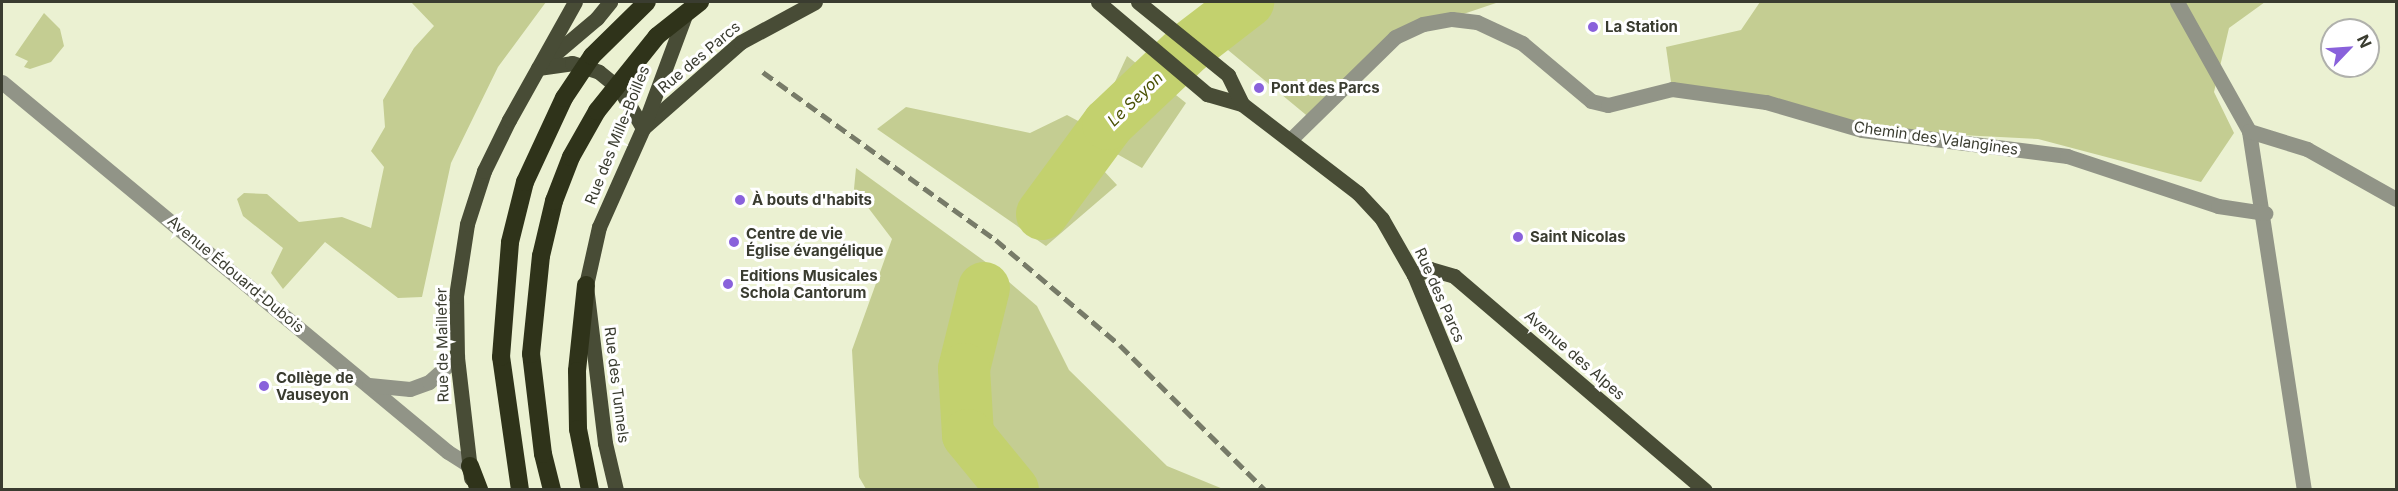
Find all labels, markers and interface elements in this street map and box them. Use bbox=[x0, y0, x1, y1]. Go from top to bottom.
street label: Rue des Parcs bbox=[654, 18, 744, 96]
place label: La Station bbox=[1605, 18, 1678, 36]
north arrow bbox=[2320, 18, 2380, 78]
marker: La Station bbox=[1586, 20, 1600, 34]
text: N bbox=[2353, 31, 2376, 51]
street label: Rue des Mille-Boilles bbox=[581, 63, 653, 207]
water label: Le Seyon bbox=[1103, 68, 1167, 130]
place label: Pont des Parcs bbox=[1271, 79, 1380, 97]
marker: Pont des Parcs bbox=[1252, 81, 1266, 95]
street label: Chemin des Valangines bbox=[1853, 118, 2019, 158]
place label: À bouts d'habits bbox=[752, 191, 872, 209]
marker: À bouts d'habits bbox=[733, 193, 747, 207]
street label: Avenue Édouard-Dubois bbox=[164, 212, 308, 336]
place label: Centre de vie Église évangélique bbox=[746, 224, 883, 259]
place label: Saint Nicolas bbox=[1530, 228, 1626, 246]
marker: Saint Nicolas bbox=[1511, 230, 1525, 244]
marker: Centre de vie Église évangélique bbox=[727, 235, 741, 249]
street label: Rue des Parcs bbox=[1411, 245, 1469, 345]
place label: Editions Musicales Schola Cantorum bbox=[740, 266, 878, 301]
marker: Editions Musicales Schola Cantorum bbox=[721, 277, 735, 291]
street label: Rue de Maillefer bbox=[432, 287, 452, 403]
street label: Avenue des Alpes bbox=[1521, 307, 1629, 403]
street label: Rue des Tunnels bbox=[601, 326, 633, 444]
place label: Collège de Vauseyon bbox=[276, 368, 354, 403]
marker: Collège de Vauseyon bbox=[257, 379, 271, 393]

